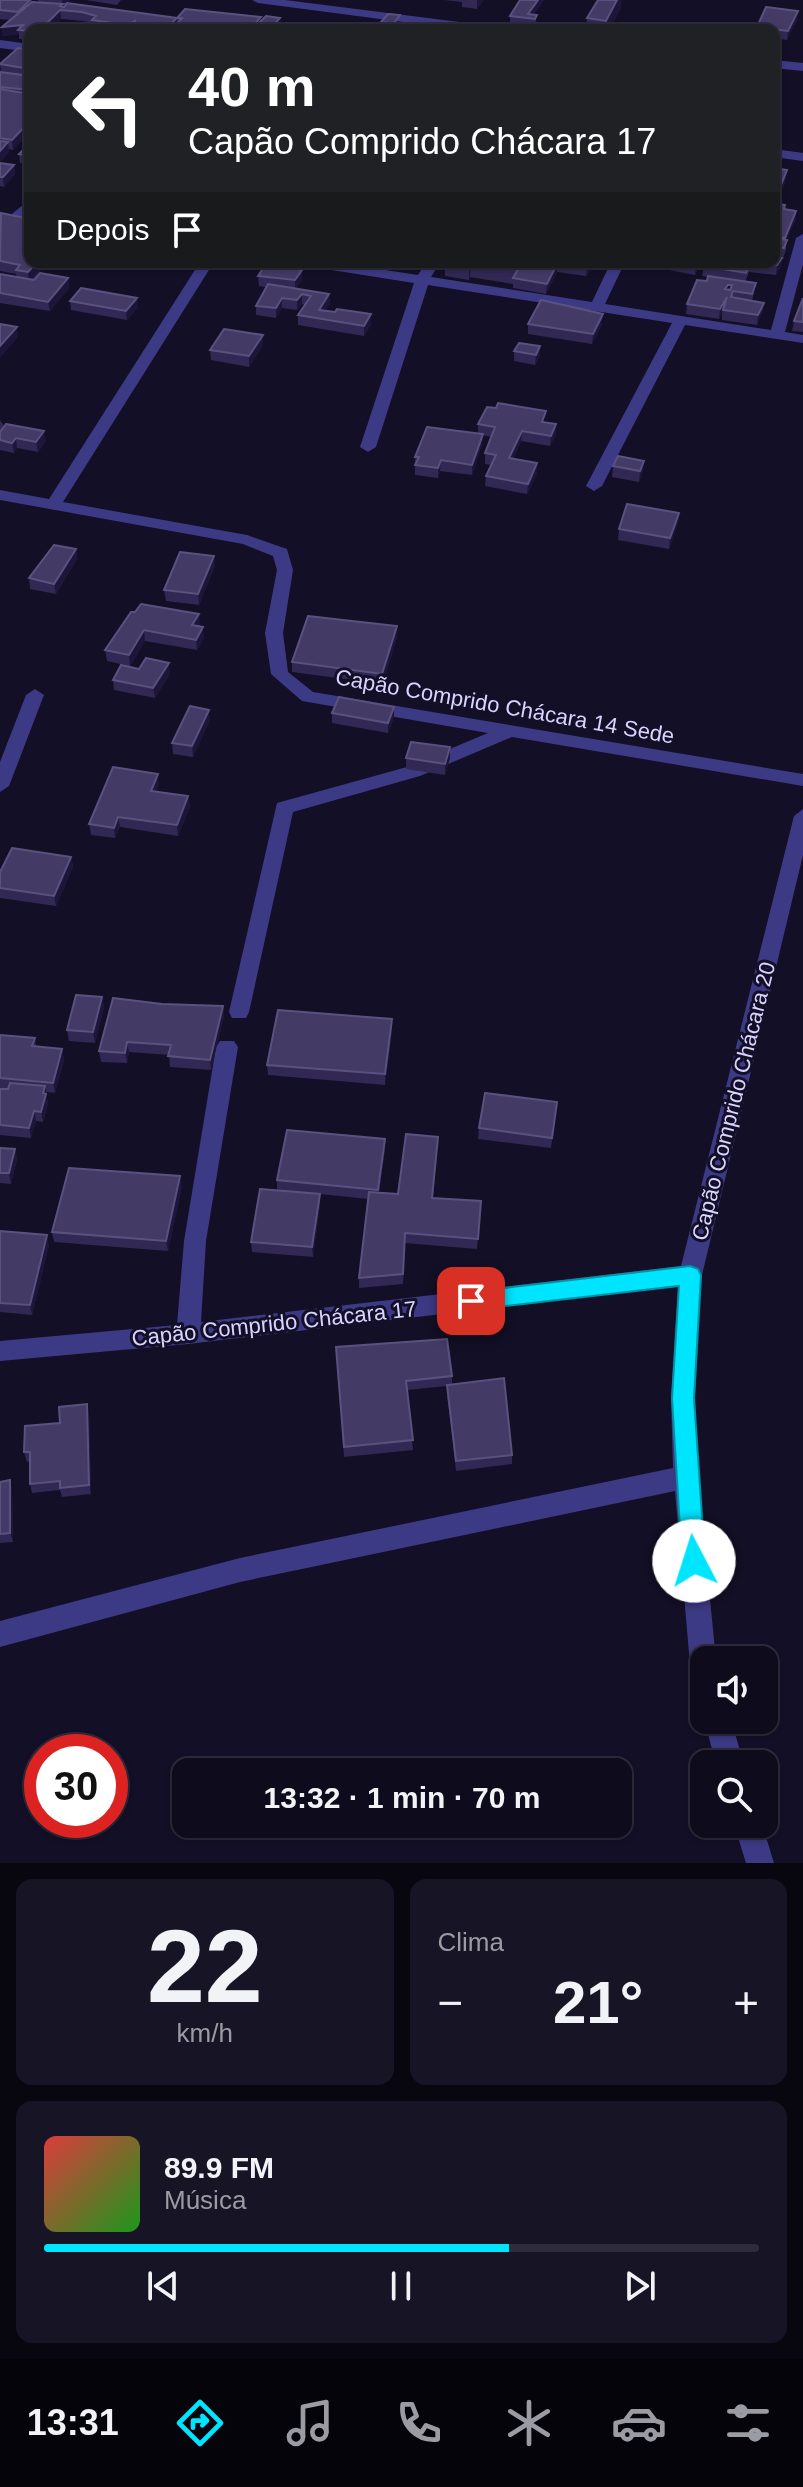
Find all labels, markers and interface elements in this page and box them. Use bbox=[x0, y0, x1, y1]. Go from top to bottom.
text: 40 m bbox=[188, 55, 316, 118]
icon: left bbox=[56, 56, 160, 160]
text: Capão Comprido Chácara 17 bbox=[188, 121, 656, 162]
icon: arrive bbox=[165, 208, 209, 252]
text: Depois bbox=[56, 213, 149, 246]
street label: Capão Comprido Chácara 14 Sede bbox=[334, 664, 676, 749]
street label: Capão Comprido Chácara 20 bbox=[687, 959, 780, 1243]
pin bbox=[437, 1267, 505, 1335]
icon: arrive bbox=[449, 1279, 493, 1323]
street label: Capão Comprido Chácara 17 bbox=[130, 1296, 418, 1351]
position arrow bbox=[652, 1519, 736, 1603]
map controls bbox=[690, 1646, 778, 1838]
button: sound bbox=[690, 1646, 778, 1734]
speed limit sign: 30 bbox=[24, 1734, 128, 1838]
button: search bbox=[690, 1750, 778, 1838]
text: 13:32 · 1 min · 70 m bbox=[264, 1781, 540, 1814]
text: 22 bbox=[147, 1908, 263, 2024]
text: Clima bbox=[438, 1927, 504, 1957]
text: 21° bbox=[553, 1969, 644, 2036]
text: − bbox=[438, 1978, 463, 2027]
text: + bbox=[733, 1978, 759, 2027]
text: km/h bbox=[177, 2018, 233, 2048]
text: 89.9 FM bbox=[164, 2151, 274, 2184]
text: Música bbox=[164, 2185, 246, 2215]
icon: previous bbox=[141, 2264, 185, 2308]
icon: pause bbox=[379, 2264, 423, 2308]
icon: next bbox=[618, 2264, 662, 2308]
icon: directions bbox=[172, 2395, 228, 2451]
icon: music bbox=[282, 2395, 338, 2451]
icon: phone bbox=[391, 2395, 447, 2451]
icon: climate bbox=[501, 2395, 557, 2451]
icon: car bbox=[611, 2395, 667, 2451]
icon: filters bbox=[720, 2395, 776, 2451]
text: 13:31 bbox=[27, 2402, 119, 2443]

